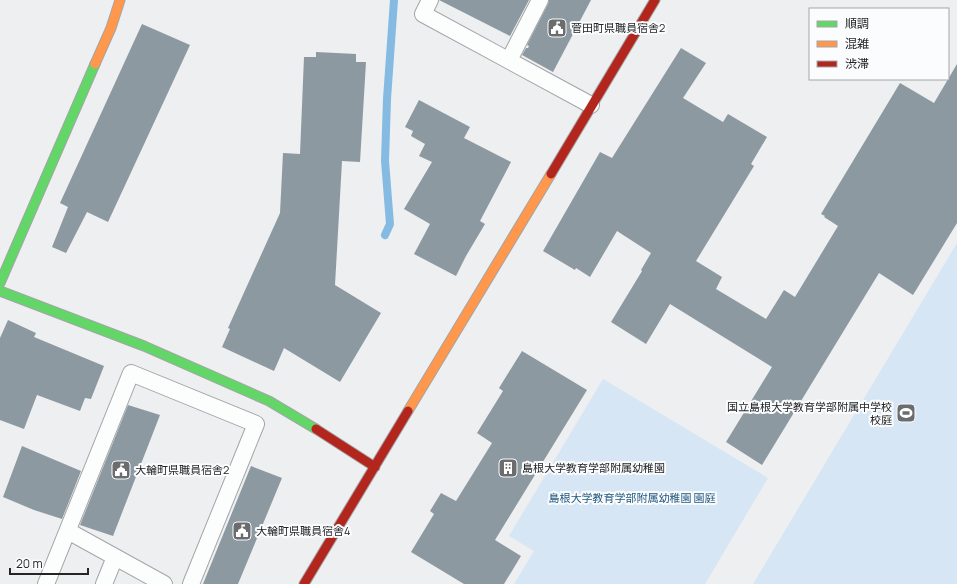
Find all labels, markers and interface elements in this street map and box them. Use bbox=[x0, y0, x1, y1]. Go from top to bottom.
legend bbox=[809, 8, 949, 80]
text: 順調 bbox=[845, 15, 869, 32]
public building icon: 菅田町県職員宿舎2 bbox=[546, 17, 568, 39]
place label: 菅田町県職員宿舎2 bbox=[571, 20, 665, 35]
text: 混雑 bbox=[845, 35, 869, 52]
text: 渋滞 bbox=[845, 55, 869, 72]
place label: 国立島根大学教育学部附属中学校 校庭 bbox=[727, 399, 892, 427]
sports icon: 国立島根大学教育学部附属中学校 校庭 bbox=[895, 402, 917, 424]
building icon: 島根大学教育学部附属幼稚園 bbox=[497, 457, 519, 479]
public building icon: 大輪町県職員宿舎2 bbox=[110, 459, 132, 481]
place label: 島根大学教育学部附属幼稚園 bbox=[522, 460, 665, 475]
place label: 大輪町県職員宿舎2 bbox=[135, 462, 229, 477]
park label: 島根大学教育学部附属幼稚園 園庭 bbox=[548, 490, 716, 505]
public building icon: 大輪町県職員宿舎4 bbox=[231, 520, 253, 542]
place label: 大輪町県職員宿舎4 bbox=[256, 523, 350, 538]
scale bar bbox=[10, 550, 88, 576]
text: 20 m bbox=[16, 555, 43, 572]

